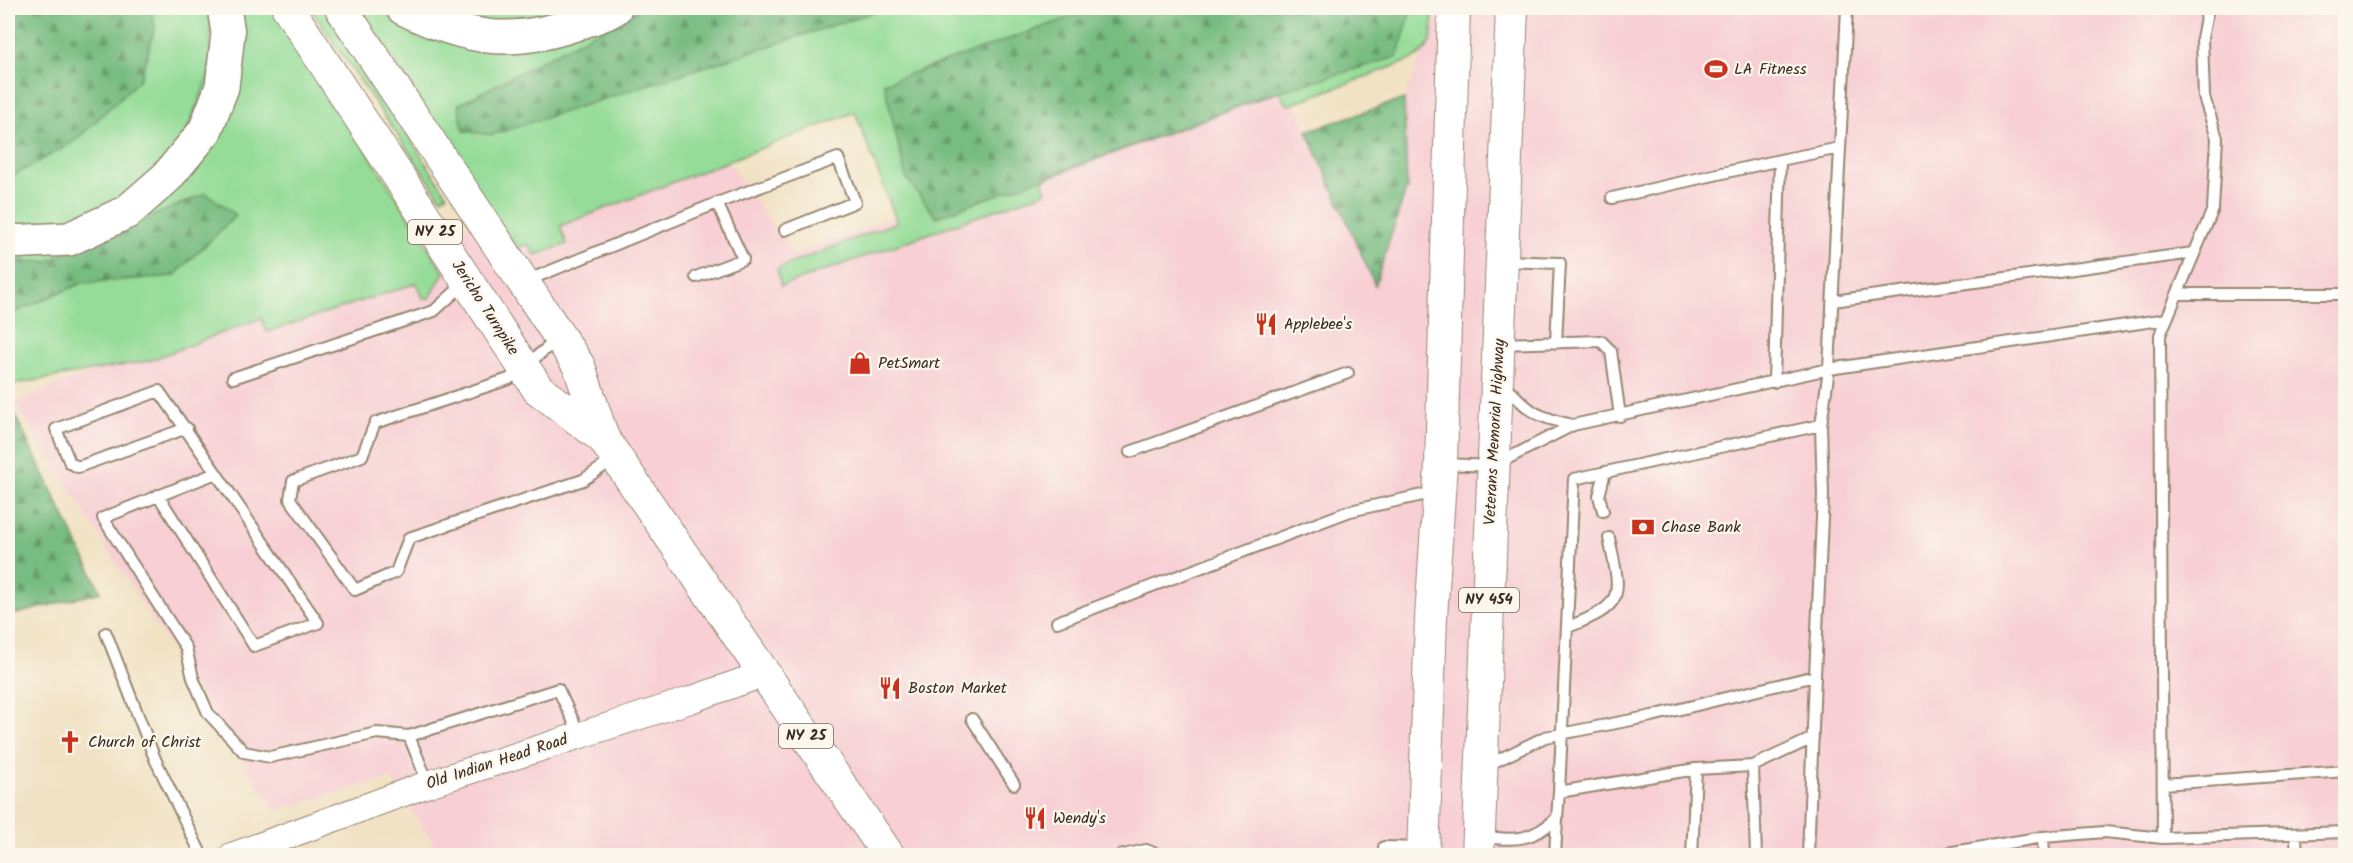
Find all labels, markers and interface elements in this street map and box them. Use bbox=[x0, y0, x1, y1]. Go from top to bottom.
sports icon: LA Fitness bbox=[1703, 56, 1729, 82]
place label: LA Fitness bbox=[1734, 57, 1807, 82]
road number: NY 25 bbox=[408, 220, 462, 244]
street label: Jericho Turnpike bbox=[445, 255, 525, 361]
restaurant icon: Applebee's bbox=[1253, 311, 1279, 337]
place label: Applebee's bbox=[1284, 312, 1352, 337]
street label: Veterans Memorial Highway bbox=[1478, 338, 1512, 526]
shop icon: PetSmart bbox=[847, 350, 873, 376]
place label: PetSmart bbox=[878, 351, 941, 376]
bank icon: Chase Bank bbox=[1630, 514, 1656, 540]
place label: Chase Bank bbox=[1661, 515, 1741, 540]
road number: NY 454 bbox=[1459, 588, 1519, 612]
restaurant icon: Boston Market bbox=[877, 675, 903, 701]
place label: Boston Market bbox=[908, 676, 1008, 701]
road number: NY 25 bbox=[779, 724, 833, 748]
street label: Old Indian Head Road bbox=[423, 727, 572, 797]
church icon: Church of Christ bbox=[57, 729, 83, 755]
place label: Church of Christ bbox=[88, 730, 202, 755]
restaurant icon: Wendy's bbox=[1022, 805, 1048, 831]
place label: Wendy's bbox=[1053, 806, 1106, 831]

